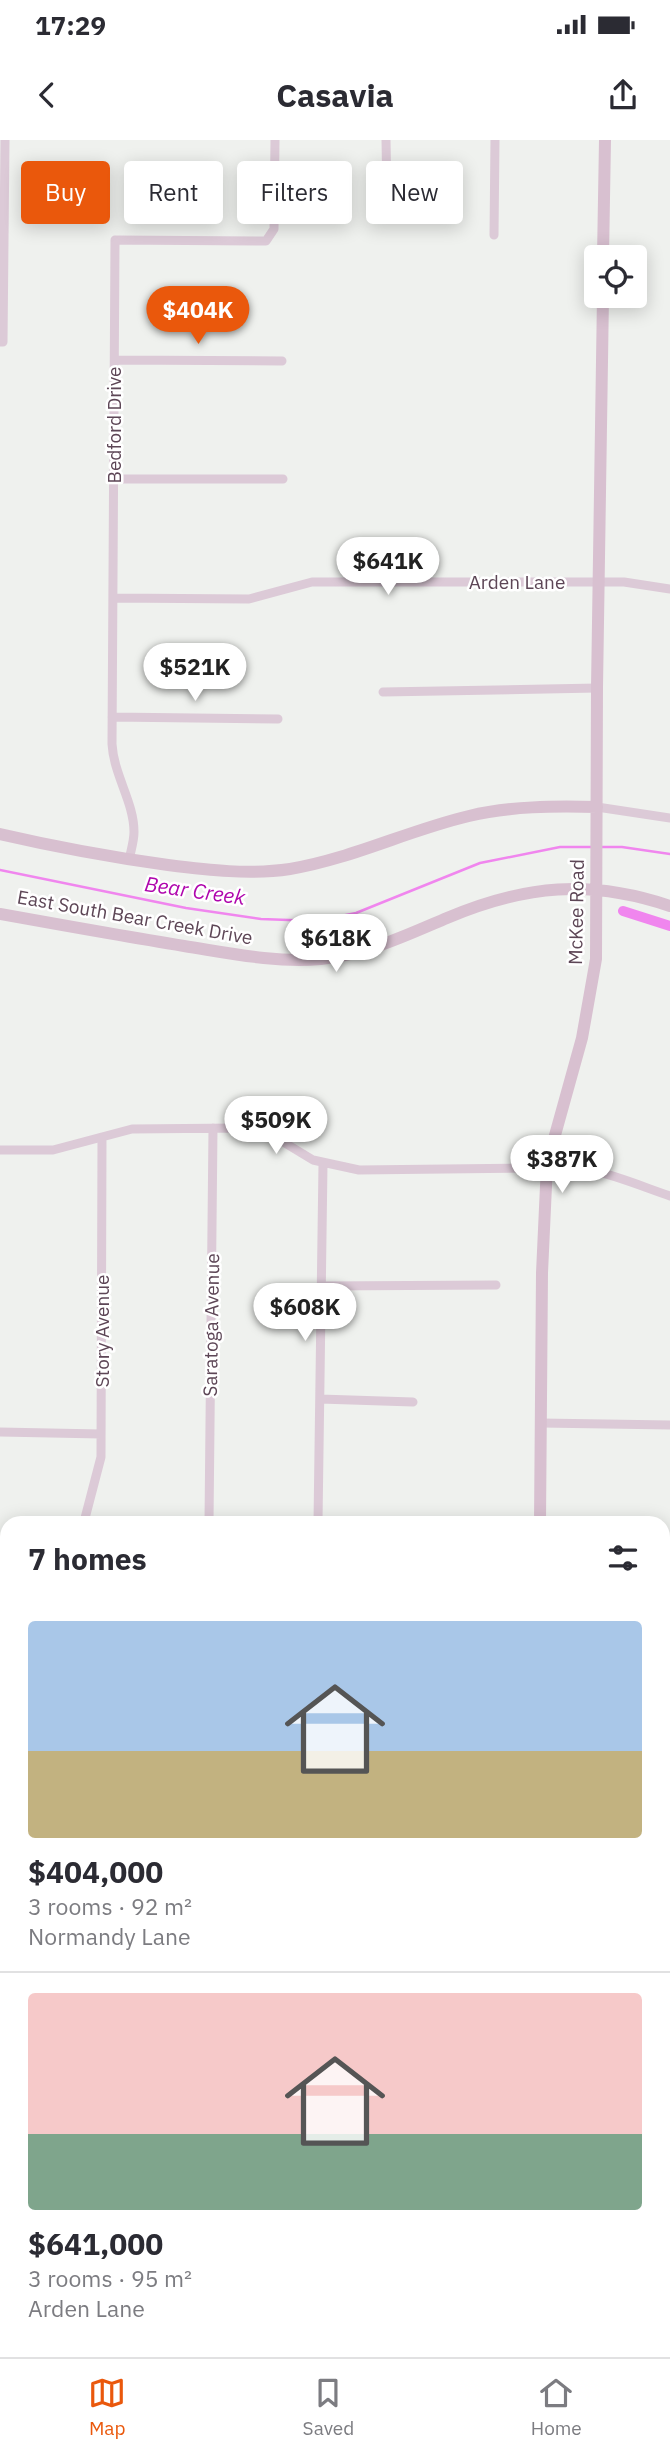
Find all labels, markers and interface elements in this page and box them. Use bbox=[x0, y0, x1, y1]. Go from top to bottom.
text: 17:29 bbox=[35, 8, 106, 42]
text: Casavia bbox=[276, 74, 394, 116]
icon: back bbox=[28, 76, 66, 114]
icon: share bbox=[604, 76, 642, 114]
chip: Buy bbox=[21, 161, 110, 224]
chip: Rent bbox=[124, 161, 223, 224]
chip: Filters bbox=[237, 161, 352, 224]
chip: New bbox=[366, 161, 463, 224]
map controls bbox=[584, 245, 647, 308]
button: locate bbox=[584, 245, 647, 308]
pin: $404K bbox=[149, 286, 247, 346]
text: $404K bbox=[162, 294, 234, 324]
street label: Bedford Drive bbox=[102, 366, 126, 484]
pin: $641K bbox=[339, 538, 437, 597]
text: $641K bbox=[352, 545, 424, 575]
street label: Arden Lane bbox=[469, 570, 565, 594]
pin: $521K bbox=[146, 644, 244, 703]
text: $521K bbox=[159, 651, 231, 681]
street label: McKee Road bbox=[563, 859, 589, 965]
water label: Bear Creek bbox=[143, 869, 248, 911]
street label: East South Bear Creek Drive bbox=[15, 884, 255, 950]
pin: $618K bbox=[287, 914, 385, 974]
text: $618K bbox=[300, 922, 372, 952]
pin: $509K bbox=[227, 1096, 325, 1156]
text: $509K bbox=[240, 1104, 312, 1134]
pin: $387K bbox=[513, 1136, 611, 1195]
text: $387K bbox=[526, 1143, 598, 1173]
street label: Saratoga Avenue bbox=[198, 1253, 224, 1397]
street label: Story Avenue bbox=[90, 1275, 114, 1387]
pin: $608K bbox=[256, 1284, 354, 1343]
text: $608K bbox=[269, 1291, 341, 1321]
text: 7 homes bbox=[28, 1539, 147, 1578]
icon: filters bbox=[604, 1539, 642, 1577]
icon: home bbox=[272, 1666, 398, 1792]
text: $404,000 bbox=[28, 1852, 163, 1891]
text: 3 rooms · 92 m² bbox=[28, 1891, 192, 1921]
text: Normandy Lane bbox=[28, 1921, 191, 1951]
icon: home bbox=[272, 2038, 398, 2164]
text: $641,000 bbox=[28, 2224, 163, 2263]
text: 3 rooms · 95 m² bbox=[28, 2263, 192, 2293]
text: Arden Lane bbox=[28, 2293, 145, 2323]
tab: Map bbox=[88, 2374, 126, 2440]
tab: Saved bbox=[303, 2374, 354, 2440]
tab: Home bbox=[531, 2374, 582, 2440]

